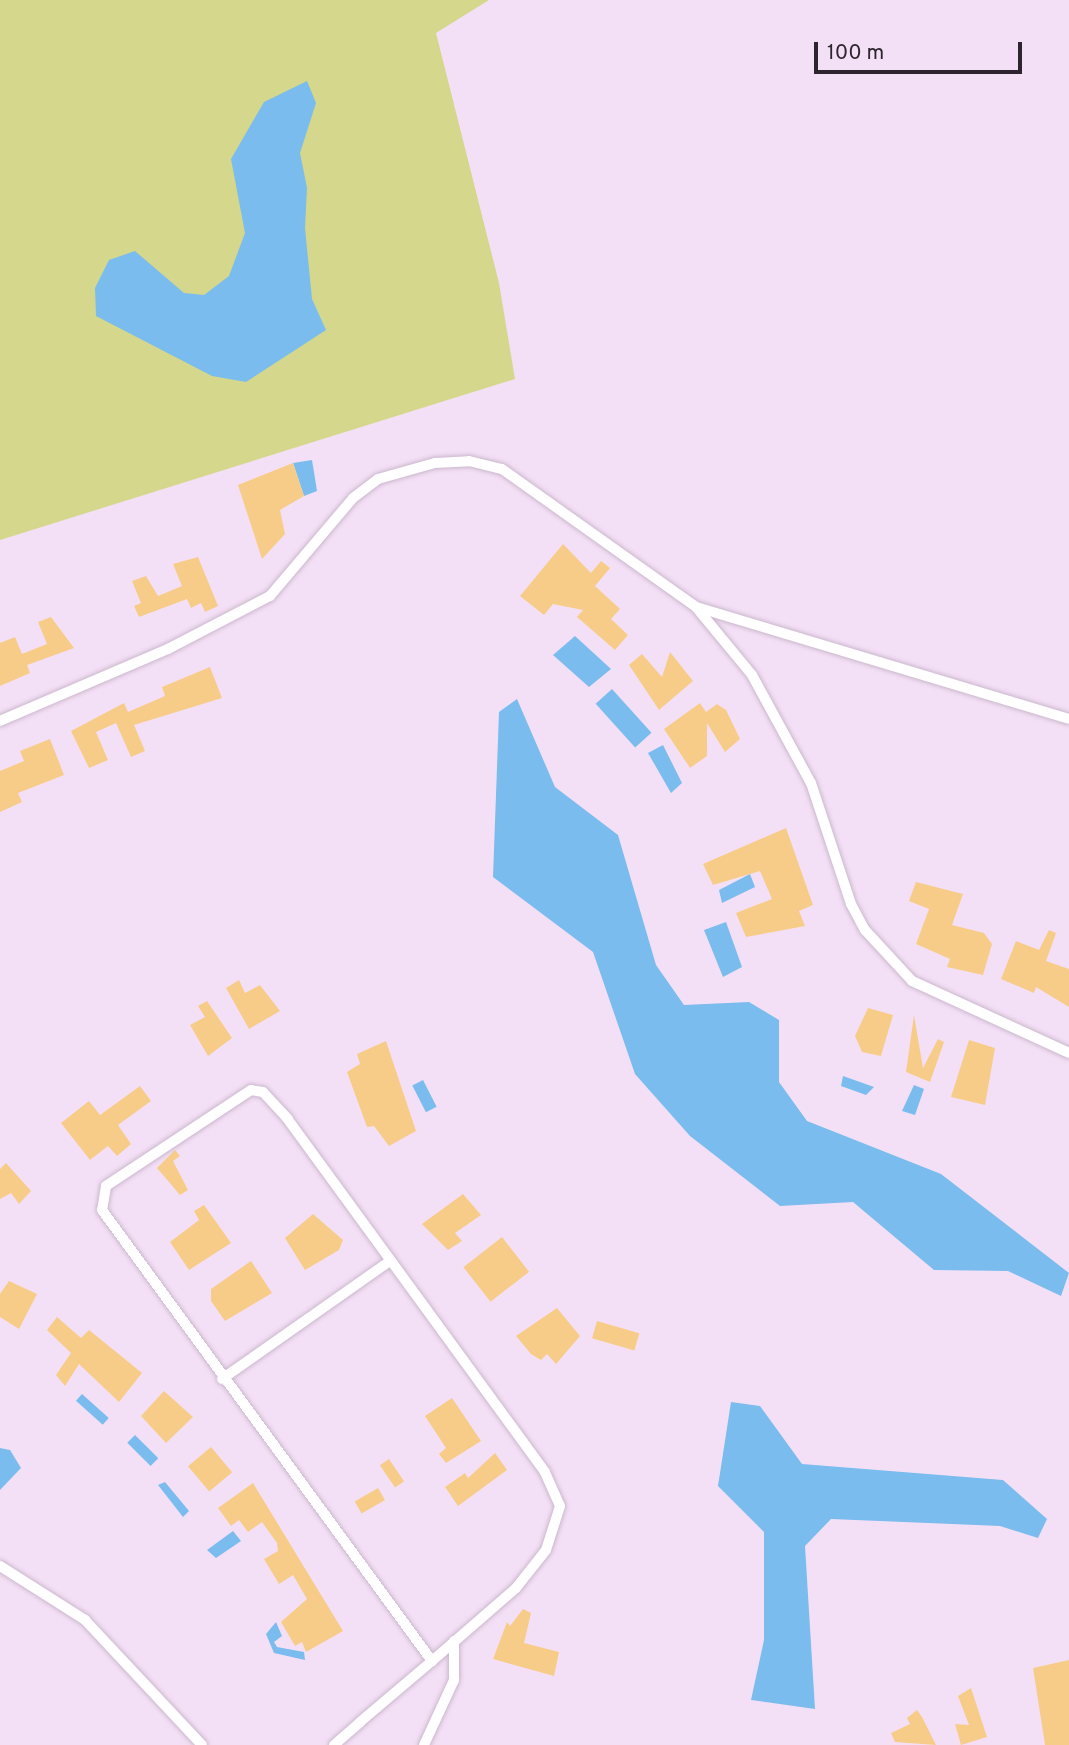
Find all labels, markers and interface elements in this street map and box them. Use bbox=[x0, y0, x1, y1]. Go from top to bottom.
scale bar bbox=[817, 28, 1025, 72]
text: 100 m bbox=[827, 40, 884, 67]

